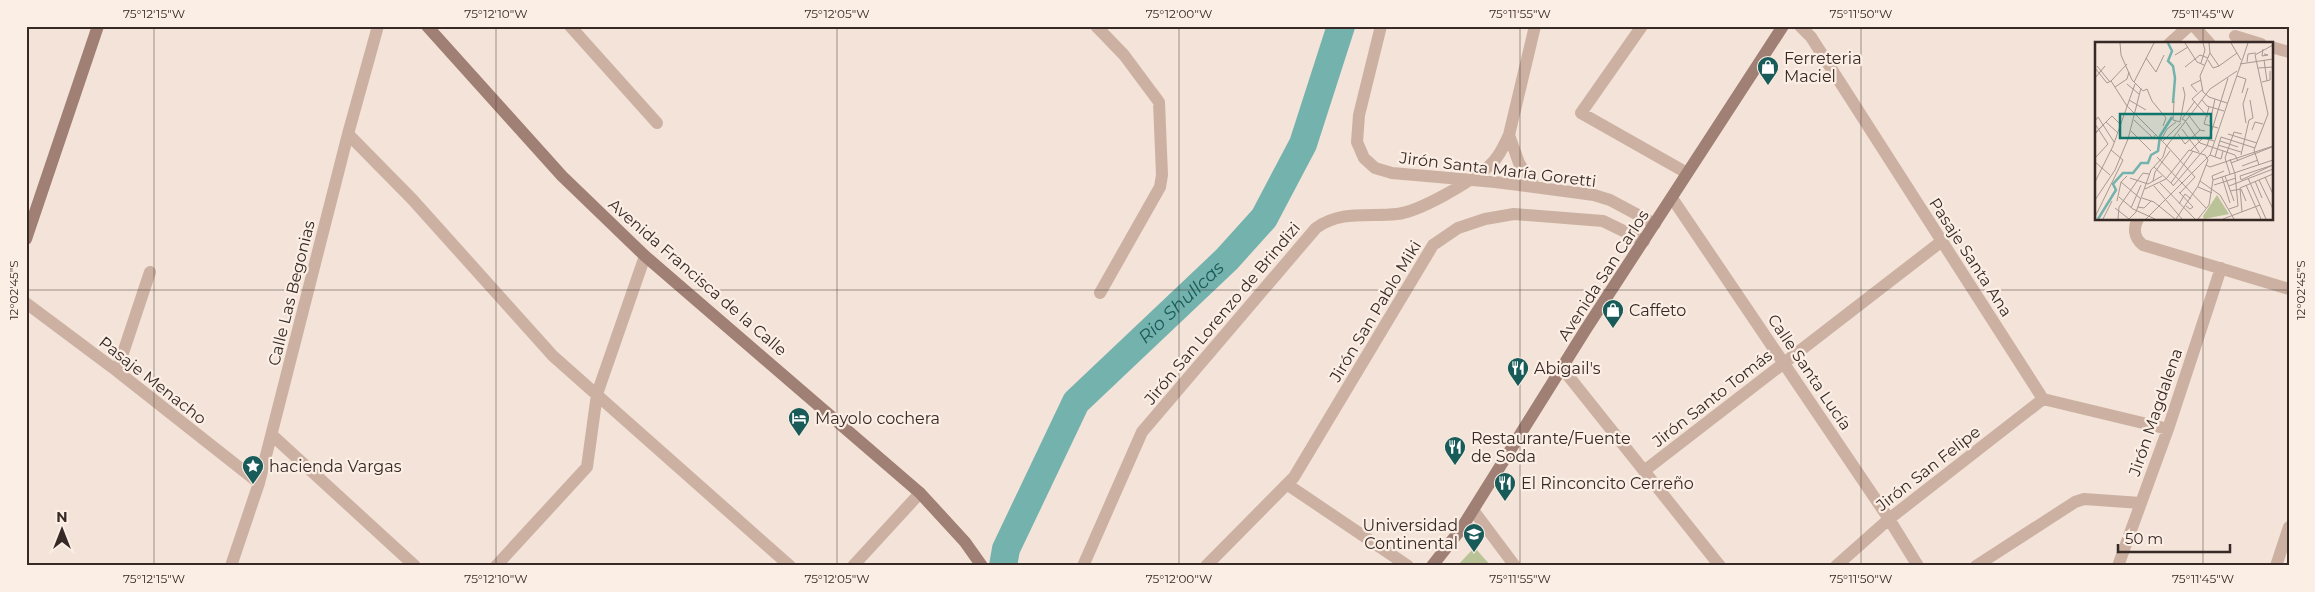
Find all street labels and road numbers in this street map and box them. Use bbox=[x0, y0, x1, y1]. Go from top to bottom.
street label: Jirón Santa María Goretti bbox=[1398, 148, 1597, 191]
street label: Pasaje Santa Ana bbox=[1925, 194, 2016, 320]
street label: Avenida Francisca de la Calle bbox=[605, 195, 791, 360]
street label: Avenida San Carlos bbox=[1554, 206, 1653, 344]
street label: Calle Las Begonias bbox=[264, 218, 319, 368]
street label: Jirón San Lorenzo de Brindizi bbox=[1140, 218, 1304, 409]
street label: Jirón San Pablo Miki bbox=[1325, 237, 1425, 386]
street label: Calle Santa Lucía bbox=[1764, 311, 1855, 434]
street label: Pasaje Menacho bbox=[95, 333, 210, 428]
street label: Jirón Santo Tomás bbox=[1648, 346, 1776, 452]
street label: Jirón Magdalena bbox=[2124, 346, 2186, 479]
street label: Jirón San Felipe bbox=[1872, 422, 1984, 515]

